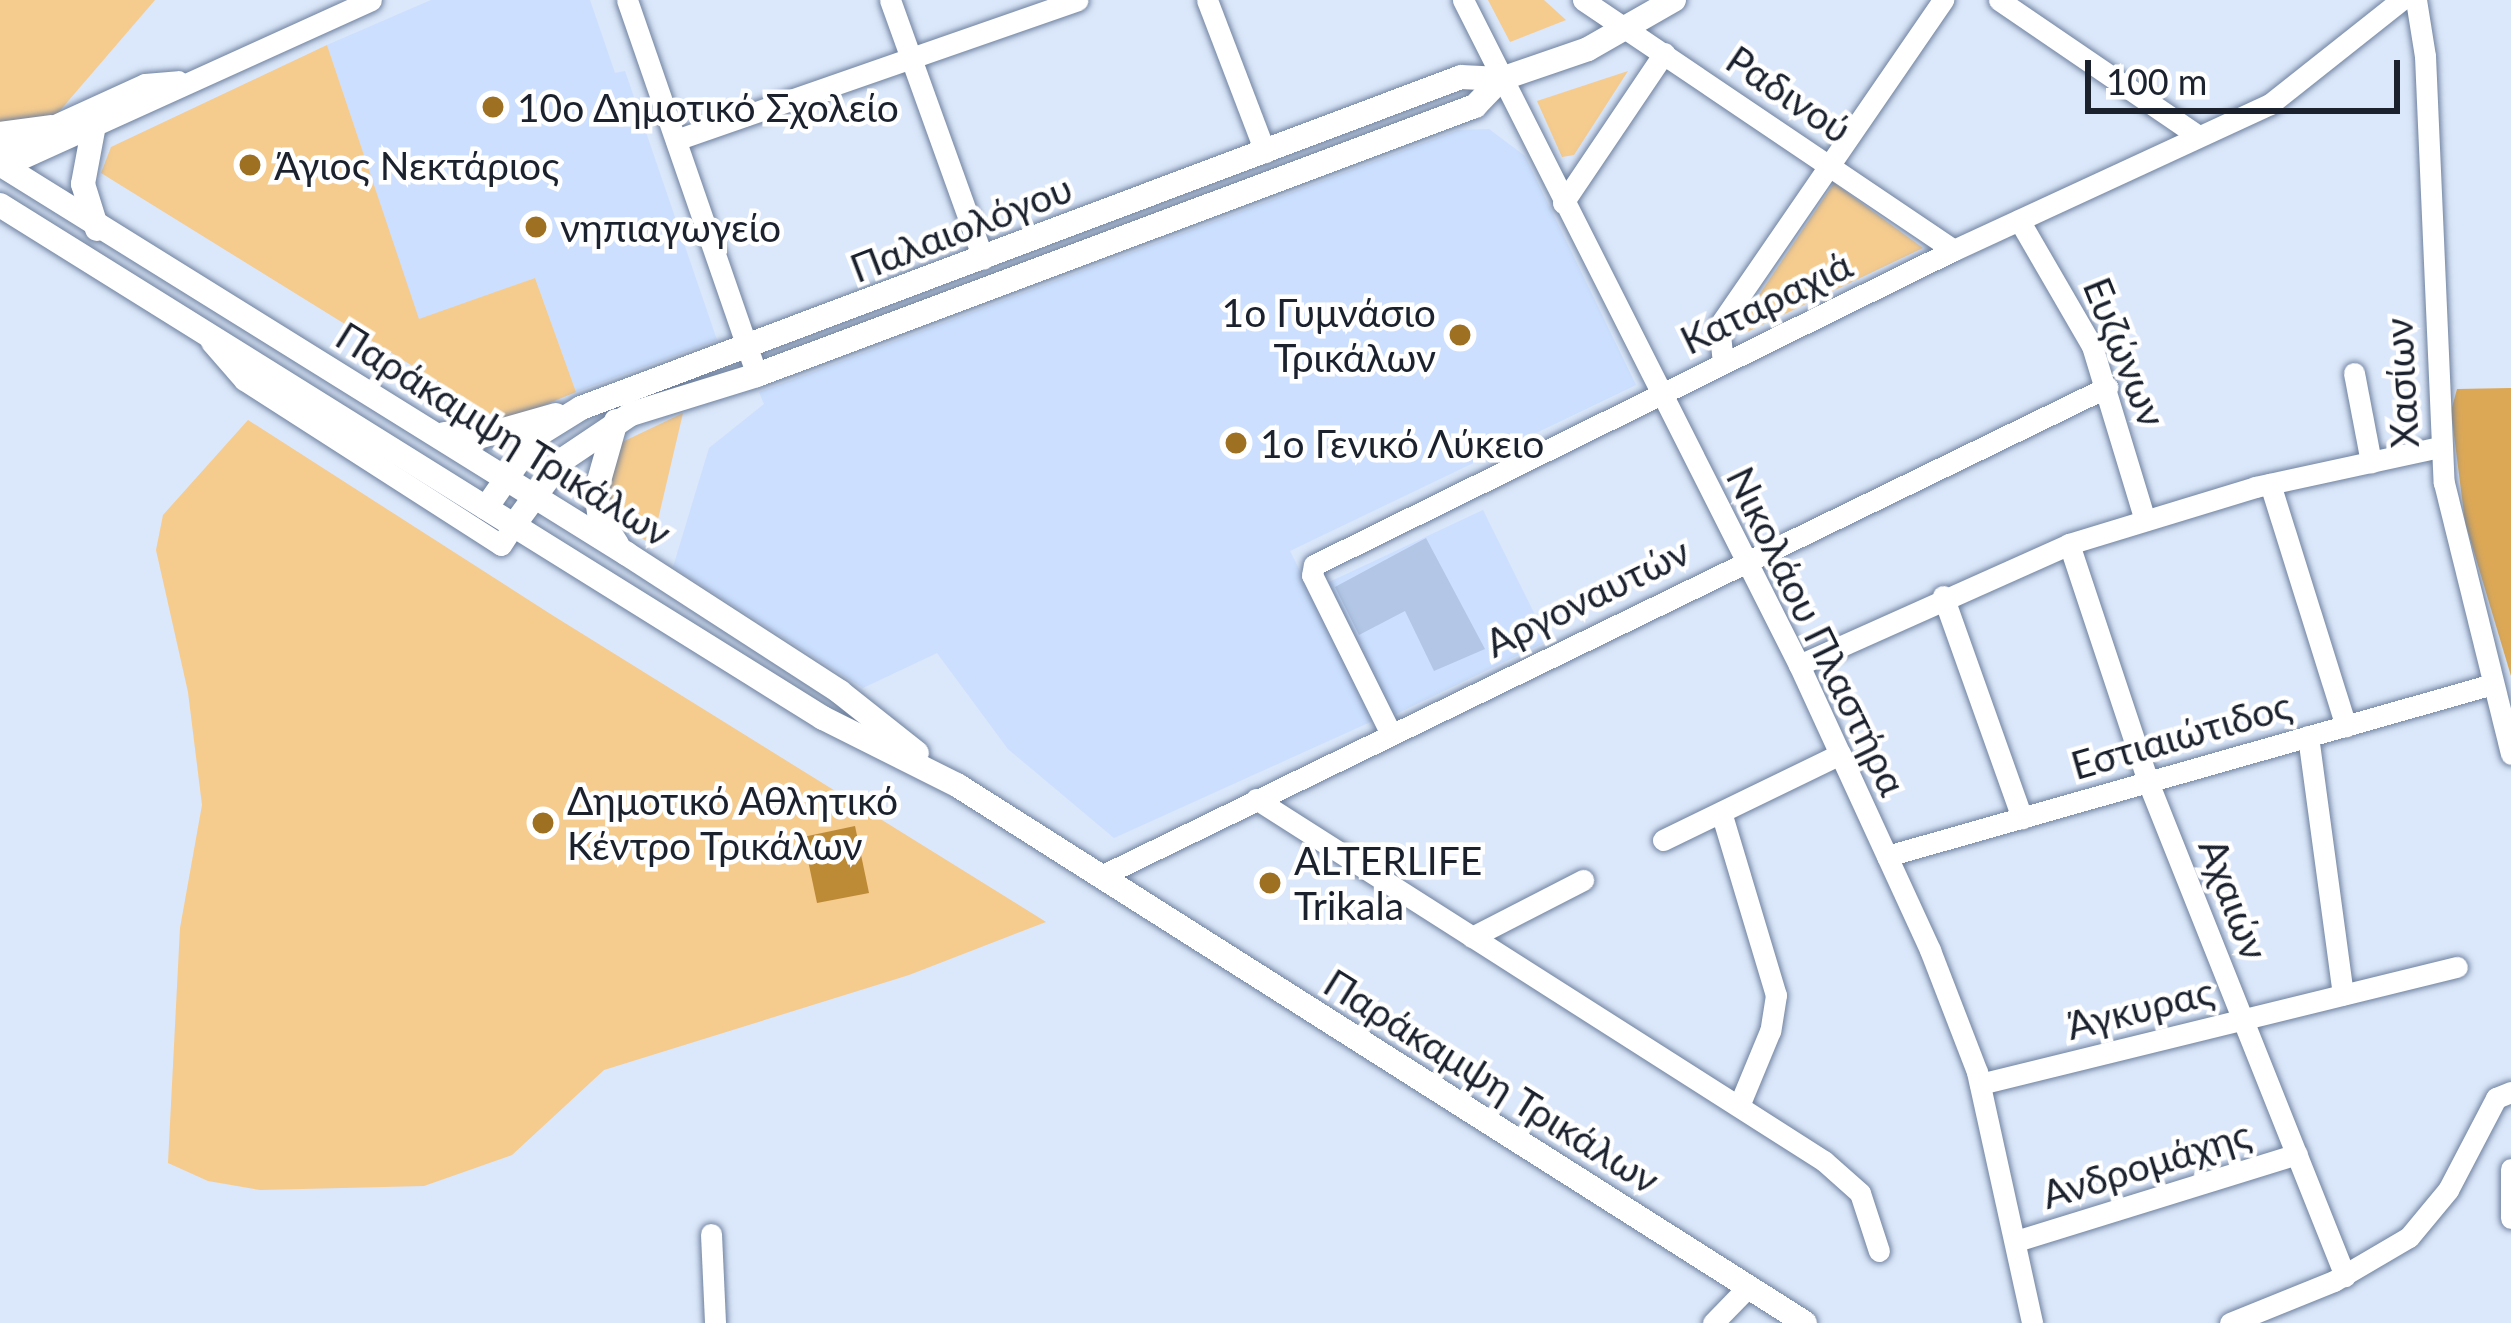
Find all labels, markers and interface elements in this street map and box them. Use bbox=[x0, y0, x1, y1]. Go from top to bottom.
street label: Ραδινού bbox=[1718, 35, 1860, 153]
scale bar bbox=[2091, 36, 2406, 110]
text: 100 m bbox=[2106, 59, 2207, 103]
place label: 10ο Δημοτικό Σχολείο bbox=[517, 84, 900, 130]
marker: 10ο Δημοτικό Σχολείο bbox=[480, 94, 506, 120]
place label: Άγιος Νεκτάριος bbox=[274, 142, 559, 188]
marker: Άγιος Νεκτάριος bbox=[237, 152, 263, 178]
street label: Παλαιολόγου bbox=[844, 164, 1078, 292]
place label: νηπιαγωγείο bbox=[560, 204, 781, 250]
marker: νηπιαγωγείο bbox=[523, 214, 549, 240]
street label: Καταραχιά bbox=[1673, 240, 1859, 364]
street label: Ευζώνων bbox=[2074, 271, 2176, 433]
place label: 1ο Γυμνάσιο Τρικάλων bbox=[1222, 290, 1436, 381]
street label: Παράκαμψη Τρικάλων bbox=[327, 312, 681, 556]
street label: Χασίων bbox=[2374, 317, 2428, 449]
marker: 1ο Γυμνάσιο Τρικάλων bbox=[1447, 322, 1473, 348]
place label: 1ο Γενικό Λύκειο bbox=[1260, 420, 1546, 466]
marker: 1ο Γενικό Λύκειο bbox=[1223, 430, 1249, 456]
street label: Νικολάου Πλαστήρα bbox=[1717, 459, 1917, 803]
street label: Αργοναυτών bbox=[1477, 527, 1697, 667]
street label: Εστιαιώτιδος bbox=[2066, 681, 2296, 789]
place label: Δημοτικό Αθλητικό Κέντρο Τρικάλων bbox=[567, 778, 899, 869]
marker: Δημοτικό Αθλητικό Κέντρο Τρικάλων bbox=[530, 810, 556, 836]
street label: Αχαιών bbox=[2190, 832, 2278, 966]
place label: ALTERLIFE Trikala bbox=[1294, 838, 1482, 929]
marker: ALTERLIFE Trikala bbox=[1257, 870, 1283, 896]
street label: Παράκαμψη Τρικάλων bbox=[1315, 959, 1669, 1203]
street label: Άγκυρας bbox=[2062, 967, 2218, 1049]
street label: Ανδρομάχης bbox=[2036, 1110, 2256, 1218]

